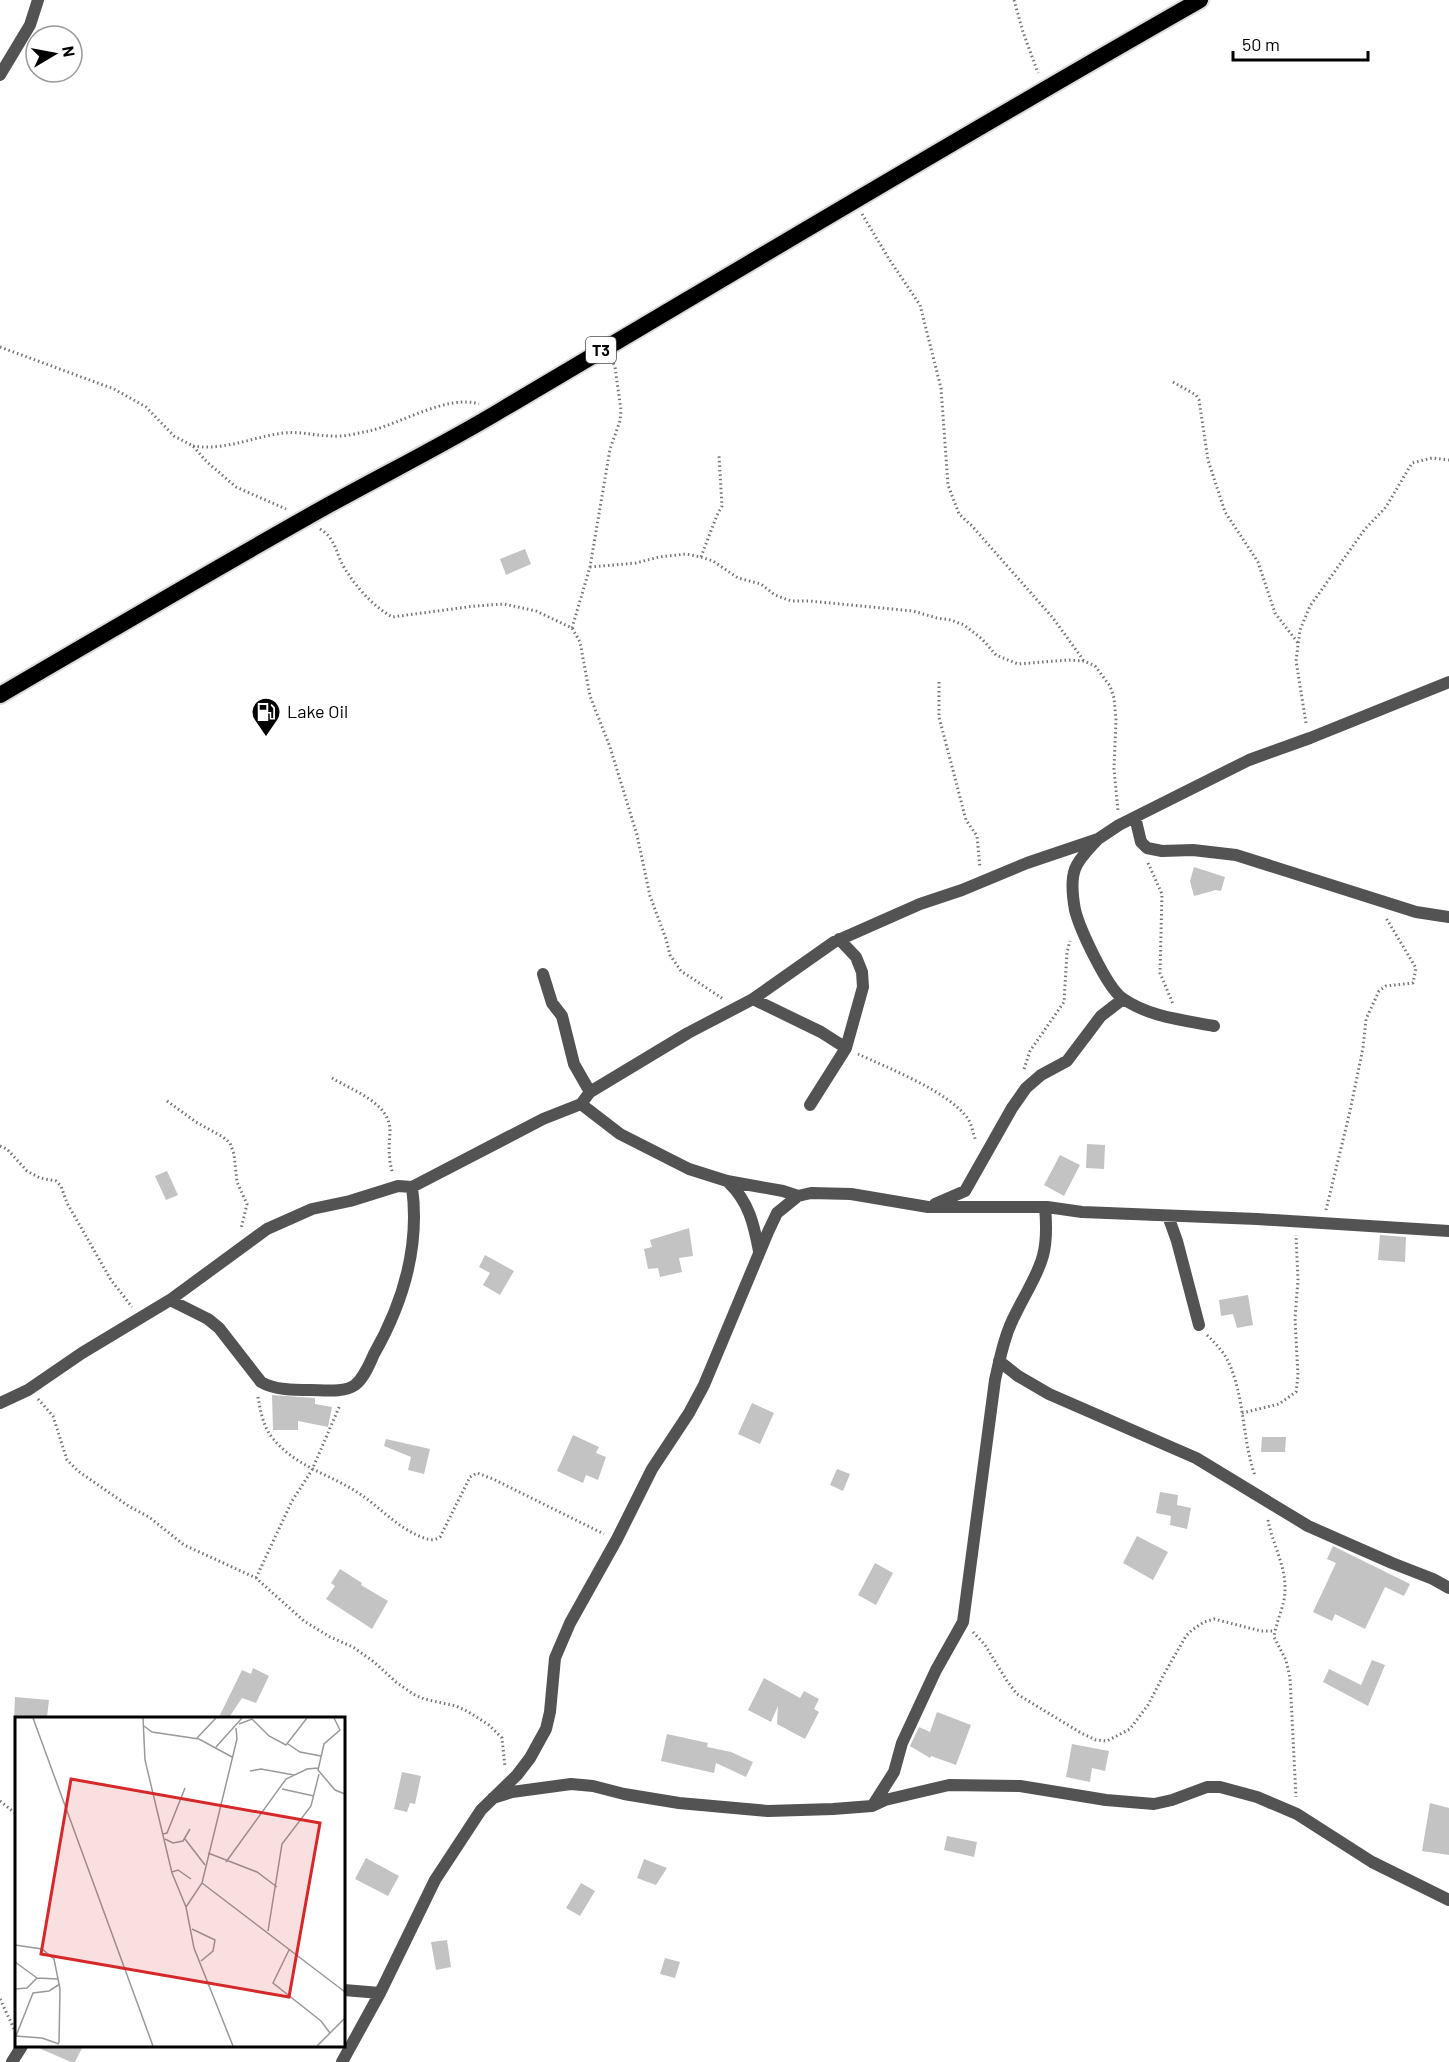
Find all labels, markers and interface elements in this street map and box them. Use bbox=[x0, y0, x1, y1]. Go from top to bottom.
north arrow bbox=[24, 24, 84, 84]
scale bar bbox=[1233, 24, 1368, 62]
text: 50 m bbox=[1242, 33, 1280, 55]
text: N bbox=[59, 44, 80, 58]
road number: T3 bbox=[586, 337, 616, 363]
fuel station icon: Lake Oil bbox=[250, 696, 282, 738]
place label: Lake Oil bbox=[287, 700, 348, 722]
inset map bbox=[15, 1717, 345, 2047]

